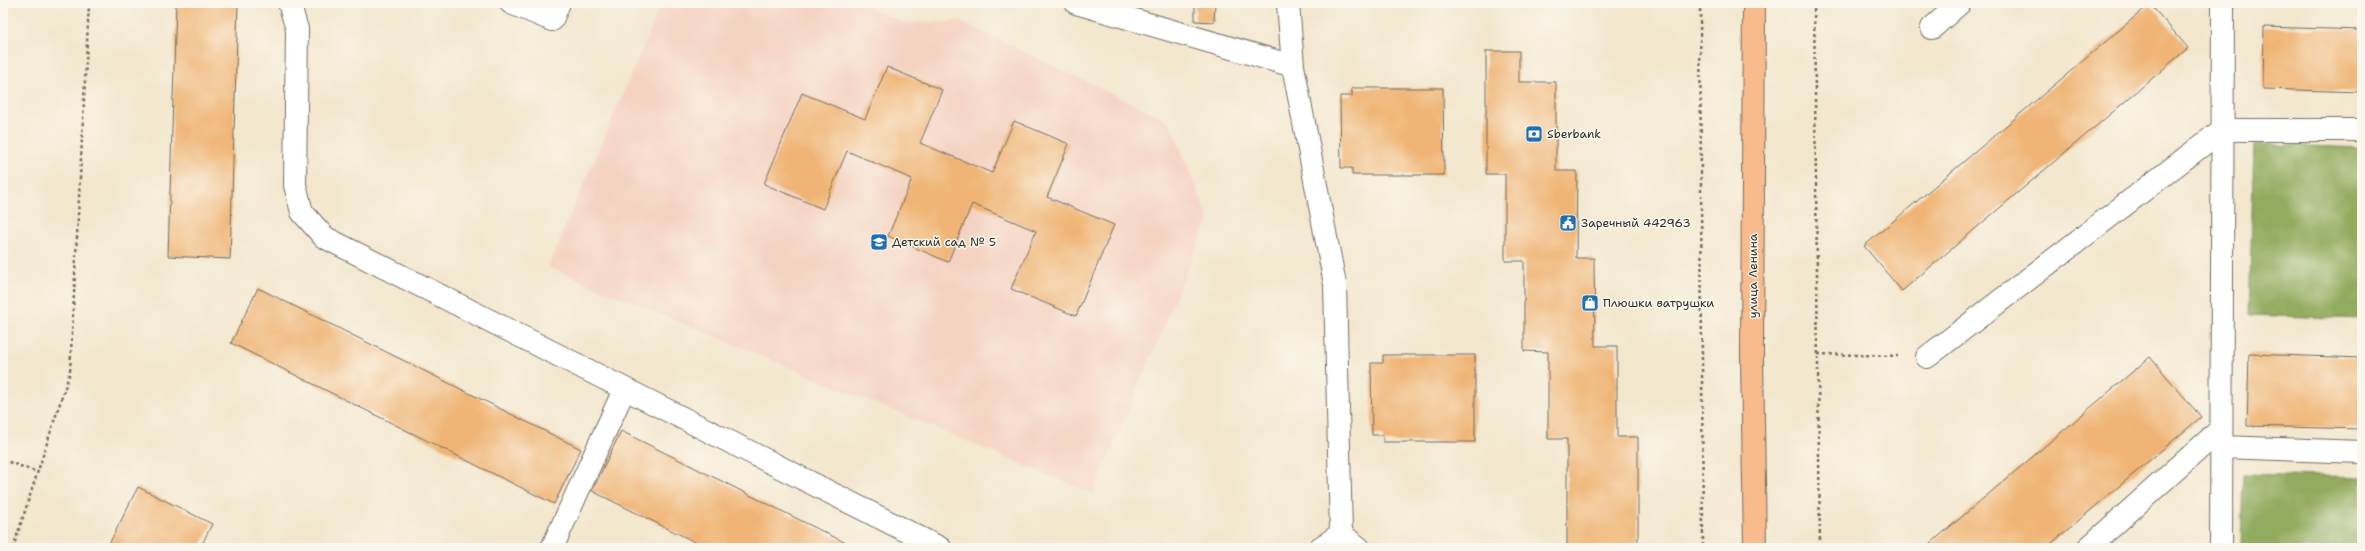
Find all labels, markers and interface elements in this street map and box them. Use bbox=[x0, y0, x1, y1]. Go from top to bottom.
bank icon: Sberbank bbox=[1524, 124, 1544, 144]
place label: Sberbank bbox=[1547, 126, 1601, 142]
public building icon: Заречный 442963 bbox=[1558, 213, 1578, 233]
place label: Заречный 442963 bbox=[1581, 215, 1691, 231]
school or university icon: Детский сад № 5 bbox=[869, 232, 889, 252]
street label: улица Ленина bbox=[1745, 233, 1761, 318]
place label: Детский сад № 5 bbox=[892, 234, 996, 250]
shop icon: Плюшки ватрушки bbox=[1580, 293, 1600, 313]
place label: Плюшки ватрушки bbox=[1603, 295, 1714, 311]

